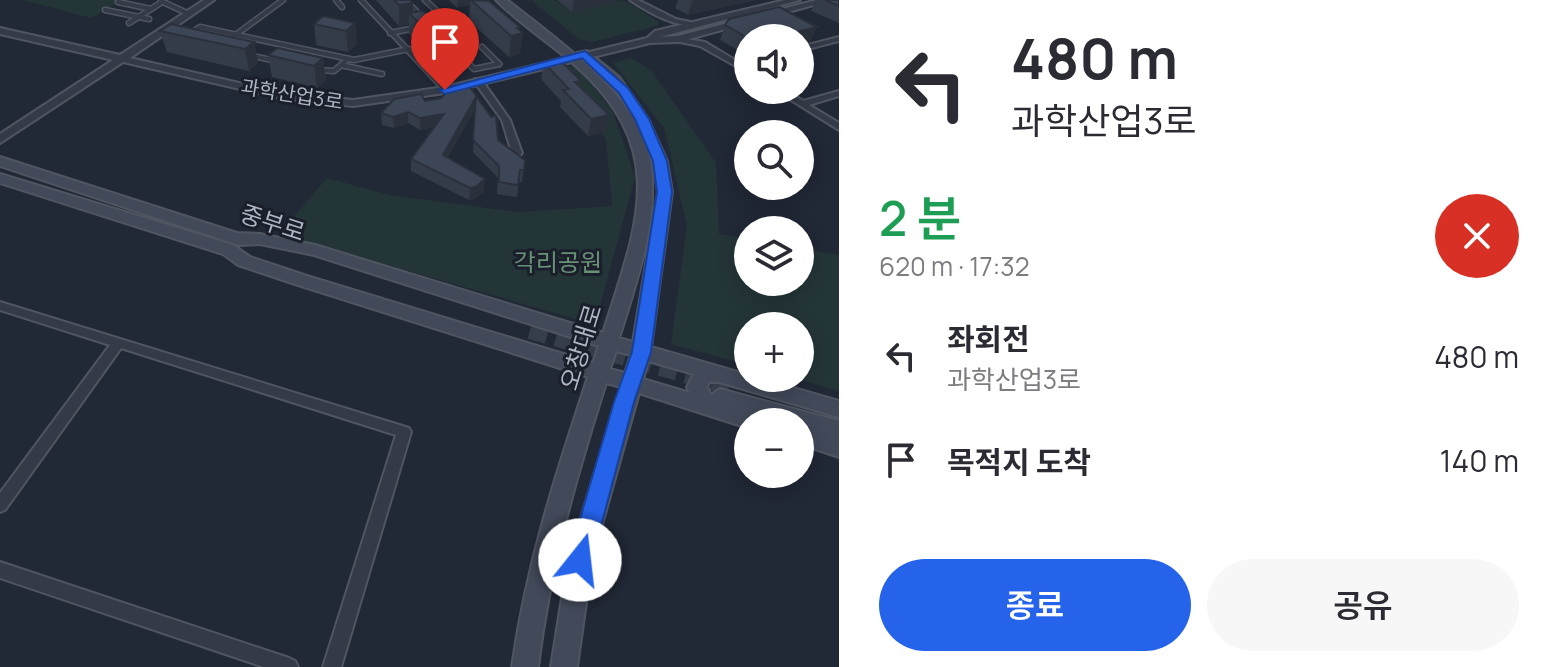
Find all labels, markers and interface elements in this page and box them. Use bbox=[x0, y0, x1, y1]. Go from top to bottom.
pin bbox=[411, 8, 479, 90]
text: 480 m bbox=[1011, 19, 1178, 96]
icon: arrive bbox=[423, 20, 467, 64]
map controls bbox=[734, 24, 814, 488]
button: sound bbox=[734, 24, 814, 104]
icon: left bbox=[879, 32, 983, 136]
street label: 과학산업3로 bbox=[239, 73, 345, 115]
text: 과학산업3로 bbox=[1011, 96, 1197, 145]
button: search bbox=[734, 120, 814, 200]
text: 2 분 bbox=[879, 185, 961, 250]
button: close bbox=[1435, 194, 1519, 278]
street label: 중부로 bbox=[236, 196, 310, 248]
button: layers bbox=[734, 216, 814, 296]
park label: 각리공원 bbox=[514, 245, 602, 278]
text: 620 m · 17:32 bbox=[879, 248, 1030, 284]
street label: 오창대로 bbox=[551, 300, 609, 394]
button: + bbox=[734, 312, 814, 392]
text: 좌회전 bbox=[947, 318, 1030, 359]
icon: left bbox=[879, 334, 923, 378]
text: 480 m bbox=[1434, 336, 1519, 377]
text: 과학산업3로 bbox=[947, 361, 1081, 397]
button: − bbox=[734, 408, 814, 488]
icon: arrive bbox=[879, 438, 923, 482]
text: 140 m bbox=[1440, 440, 1519, 481]
text: 목적지 도착 bbox=[947, 441, 1091, 482]
position arrow bbox=[538, 518, 622, 602]
button: 종료 bbox=[879, 559, 1191, 651]
button: 공유 bbox=[1207, 559, 1519, 651]

